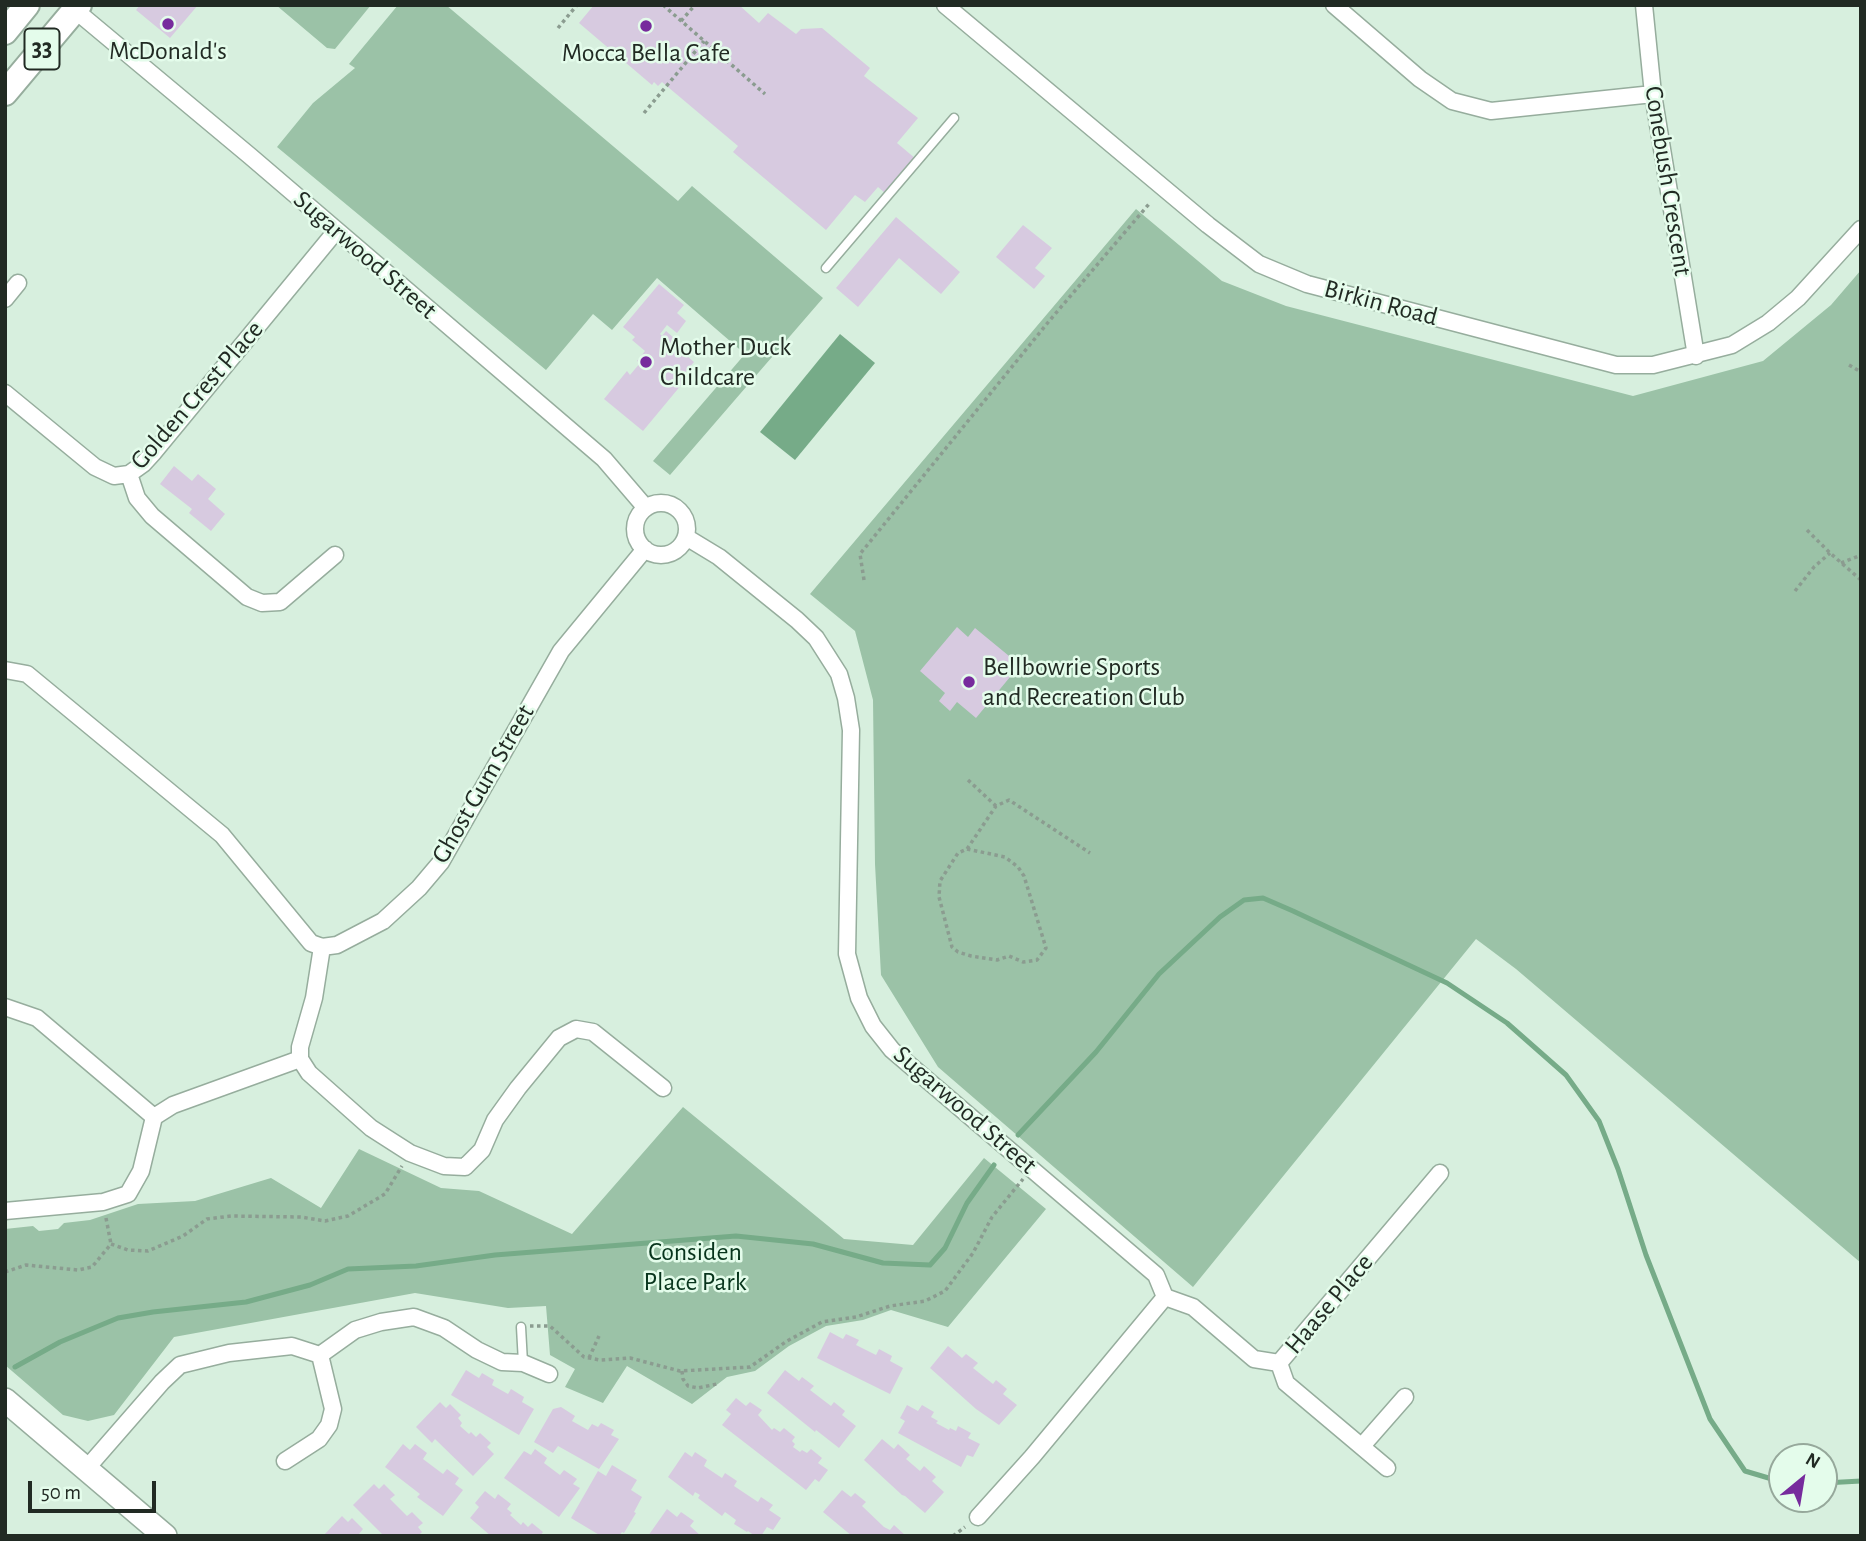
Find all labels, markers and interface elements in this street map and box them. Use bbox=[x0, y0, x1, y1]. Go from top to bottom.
marker: McDonald's bbox=[160, 16, 176, 32]
marker: Mocca Bella Cafe bbox=[638, 18, 654, 34]
road number: 33 bbox=[24, 28, 60, 70]
place label: McDonald's bbox=[109, 35, 227, 67]
place label: Mocca Bella Cafe bbox=[562, 37, 730, 69]
street label: Conebush Crescent bbox=[1638, 84, 1698, 278]
street label: Sugarwood Street bbox=[287, 184, 443, 326]
street label: Birkin Road bbox=[1321, 273, 1441, 333]
street label: Golden Crest Place bbox=[124, 314, 270, 476]
place label: Mother Duck Childcare bbox=[660, 331, 791, 392]
marker: Mother Duck Childcare bbox=[638, 354, 654, 370]
place label: Bellbowrie Sports and Recreation Club bbox=[983, 651, 1185, 712]
marker: Bellbowrie Sports and Recreation Club bbox=[961, 674, 977, 690]
street label: Ghost Gum Street bbox=[425, 699, 541, 869]
street label: Sugarwood Street bbox=[887, 1039, 1043, 1181]
park label: Considen Place Park bbox=[643, 1236, 747, 1298]
street label: Haase Place bbox=[1278, 1248, 1380, 1360]
north arrow bbox=[1768, 1443, 1838, 1513]
text: N bbox=[1802, 1450, 1823, 1473]
scale bar bbox=[32, 1468, 159, 1512]
text: 50 m bbox=[41, 1482, 81, 1503]

